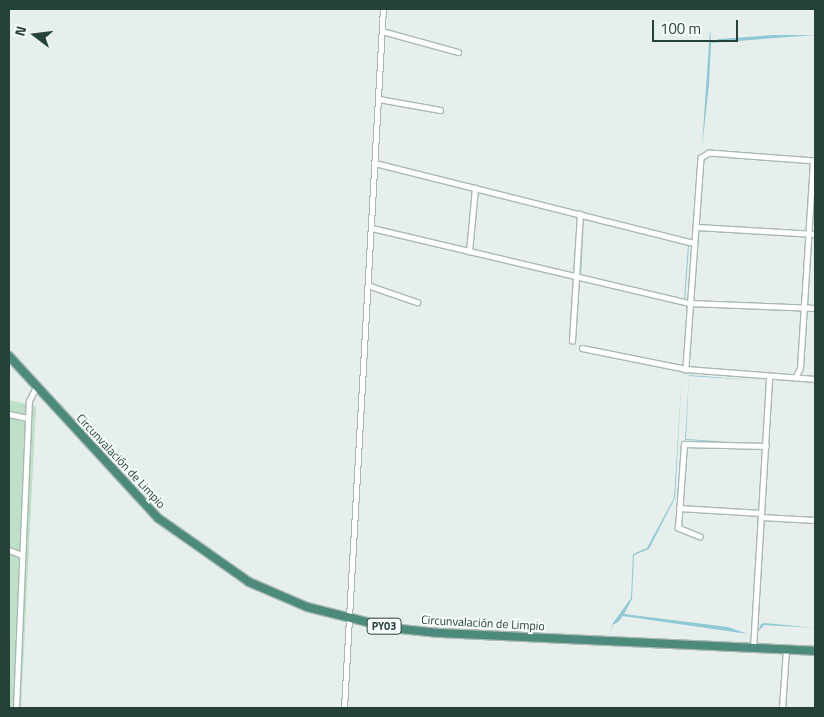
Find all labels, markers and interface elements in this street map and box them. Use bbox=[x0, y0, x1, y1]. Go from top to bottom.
north arrow bbox=[10, 10, 60, 60]
scale bar bbox=[654, 10, 740, 42]
text: 100 m bbox=[660, 17, 701, 40]
text: N bbox=[9, 24, 31, 38]
street label: Circunvalación de Limpio bbox=[74, 411, 168, 511]
street label: Circunvalación de Limpio bbox=[421, 613, 545, 633]
road number: PY03 bbox=[366, 618, 402, 634]

